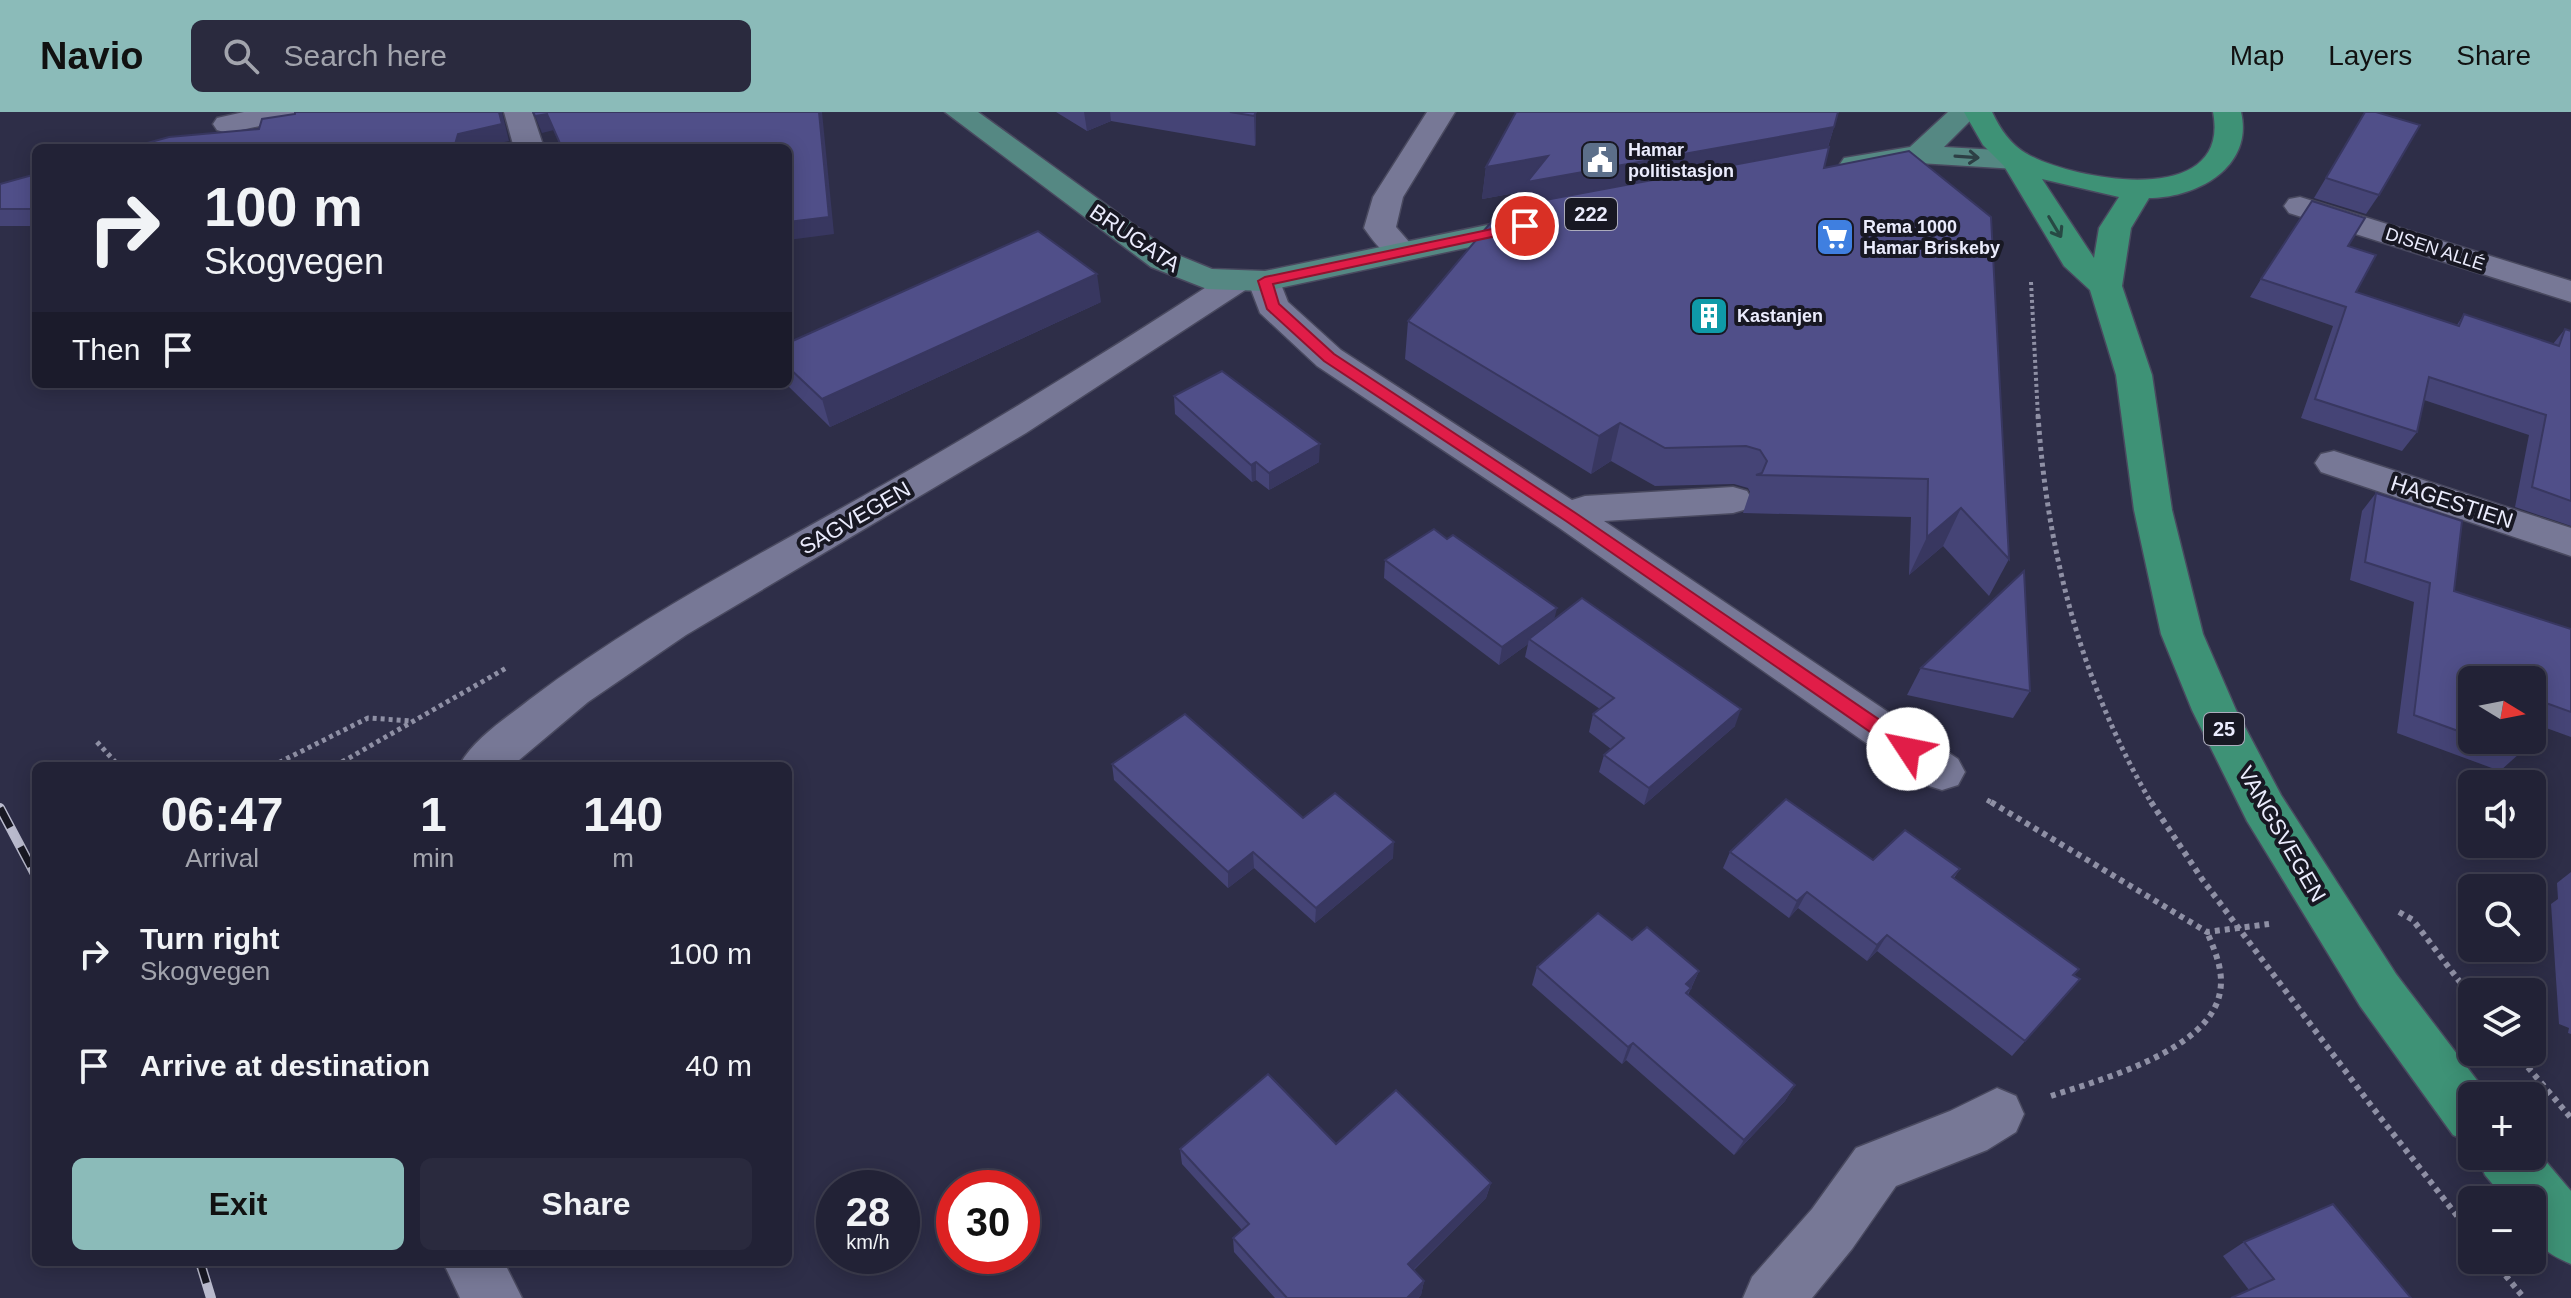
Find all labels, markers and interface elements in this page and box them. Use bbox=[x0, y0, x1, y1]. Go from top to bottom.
search box bbox=[191, 20, 751, 92]
icon: search bbox=[219, 34, 263, 78]
text: Navio bbox=[40, 35, 143, 77]
text: Search here bbox=[283, 39, 447, 72]
text: Map bbox=[2230, 40, 2284, 71]
text: Layers bbox=[2328, 40, 2412, 71]
text: Share bbox=[2456, 40, 2531, 71]
public building icon: Hamar politistasjon bbox=[1579, 139, 1621, 181]
place label: Hamar politistasjon bbox=[1628, 140, 1734, 181]
one-way arrow bbox=[1953, 150, 1980, 165]
text: 100 m bbox=[204, 175, 363, 238]
icon: right bbox=[72, 176, 176, 280]
pin bbox=[1491, 192, 1559, 260]
road number: 222 bbox=[1565, 198, 1617, 230]
street label: BRUGATA bbox=[1085, 199, 1185, 277]
icon: arrive bbox=[1503, 204, 1547, 248]
one-way arrow bbox=[2047, 215, 2063, 238]
supermarket icon: Rema 1000 Hamar Briskeby bbox=[1814, 216, 1856, 258]
place label: Rema 1000 Hamar Briskeby bbox=[1863, 217, 2000, 258]
street label: DISEN ALLÉ bbox=[2383, 224, 2487, 274]
text: Skogvegen bbox=[204, 241, 384, 282]
building icon: Kastanjen bbox=[1688, 295, 1730, 337]
place label: Kastanjen bbox=[1737, 306, 1823, 326]
icon: arrive bbox=[156, 328, 200, 372]
text: Then bbox=[72, 333, 140, 366]
street label: HAGESTIEN bbox=[2388, 470, 2516, 534]
street label: SAGVEGEN bbox=[795, 476, 915, 560]
north arrow bbox=[2458, 666, 2546, 754]
map controls bbox=[2458, 666, 2546, 1274]
position arrow bbox=[1866, 707, 1950, 791]
road number: 25 bbox=[2204, 713, 2244, 745]
street label: VANGSVEGEN bbox=[2233, 762, 2331, 906]
button: sound bbox=[2458, 770, 2546, 858]
text: 06:47 bbox=[161, 788, 284, 841]
text: 1 bbox=[420, 788, 447, 841]
text: 140 bbox=[583, 788, 663, 841]
text: Arrival bbox=[185, 843, 259, 873]
text: min bbox=[412, 843, 454, 873]
text: m bbox=[612, 843, 634, 873]
button: search bbox=[2458, 874, 2546, 962]
text: Turn right bbox=[140, 922, 279, 955]
icon: right bbox=[72, 932, 116, 976]
text: 100 m bbox=[669, 937, 752, 970]
text: Skogvegen bbox=[140, 956, 270, 986]
button: layers bbox=[2458, 978, 2546, 1066]
icon: arrive bbox=[72, 1044, 116, 1088]
text: Arrive at destination bbox=[140, 1049, 430, 1082]
text: 40 m bbox=[685, 1049, 752, 1082]
button: + bbox=[2458, 1082, 2546, 1170]
button: Exit bbox=[72, 1158, 404, 1250]
button: Share bbox=[420, 1158, 752, 1250]
speed limit sign: 30 bbox=[936, 1170, 1040, 1274]
button: − bbox=[2458, 1186, 2546, 1274]
text: 28 bbox=[846, 1190, 890, 1234]
text: km/h bbox=[846, 1231, 890, 1253]

